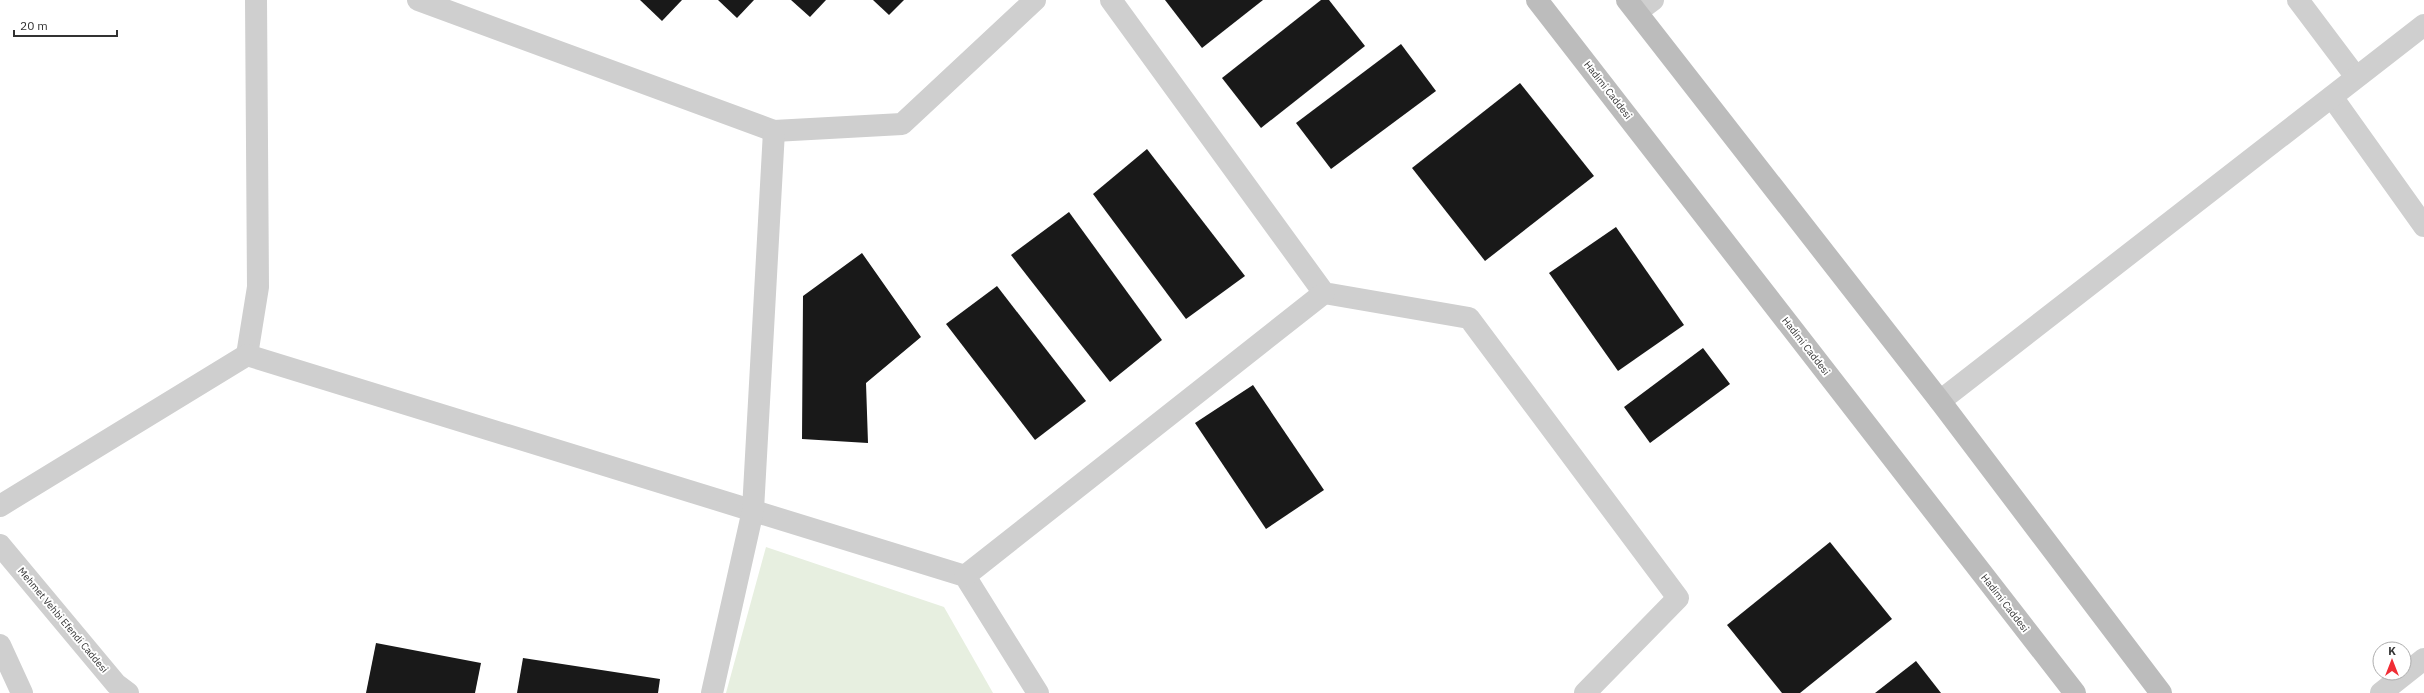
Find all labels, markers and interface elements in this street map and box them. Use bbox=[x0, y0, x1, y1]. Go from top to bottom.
scale bar bbox=[14, 12, 117, 38]
text: 20 m bbox=[20, 18, 48, 33]
street label: Hadimi Caddesi bbox=[1581, 58, 1635, 122]
street label: Hadimi Caddesi bbox=[1779, 314, 1833, 378]
street label: Mehmet Vehbi Efendi Caddesi bbox=[15, 565, 111, 675]
street label: Hadimi Caddesi bbox=[1978, 571, 2032, 635]
north arrow bbox=[2372, 641, 2412, 681]
text: K bbox=[2388, 644, 2396, 658]

